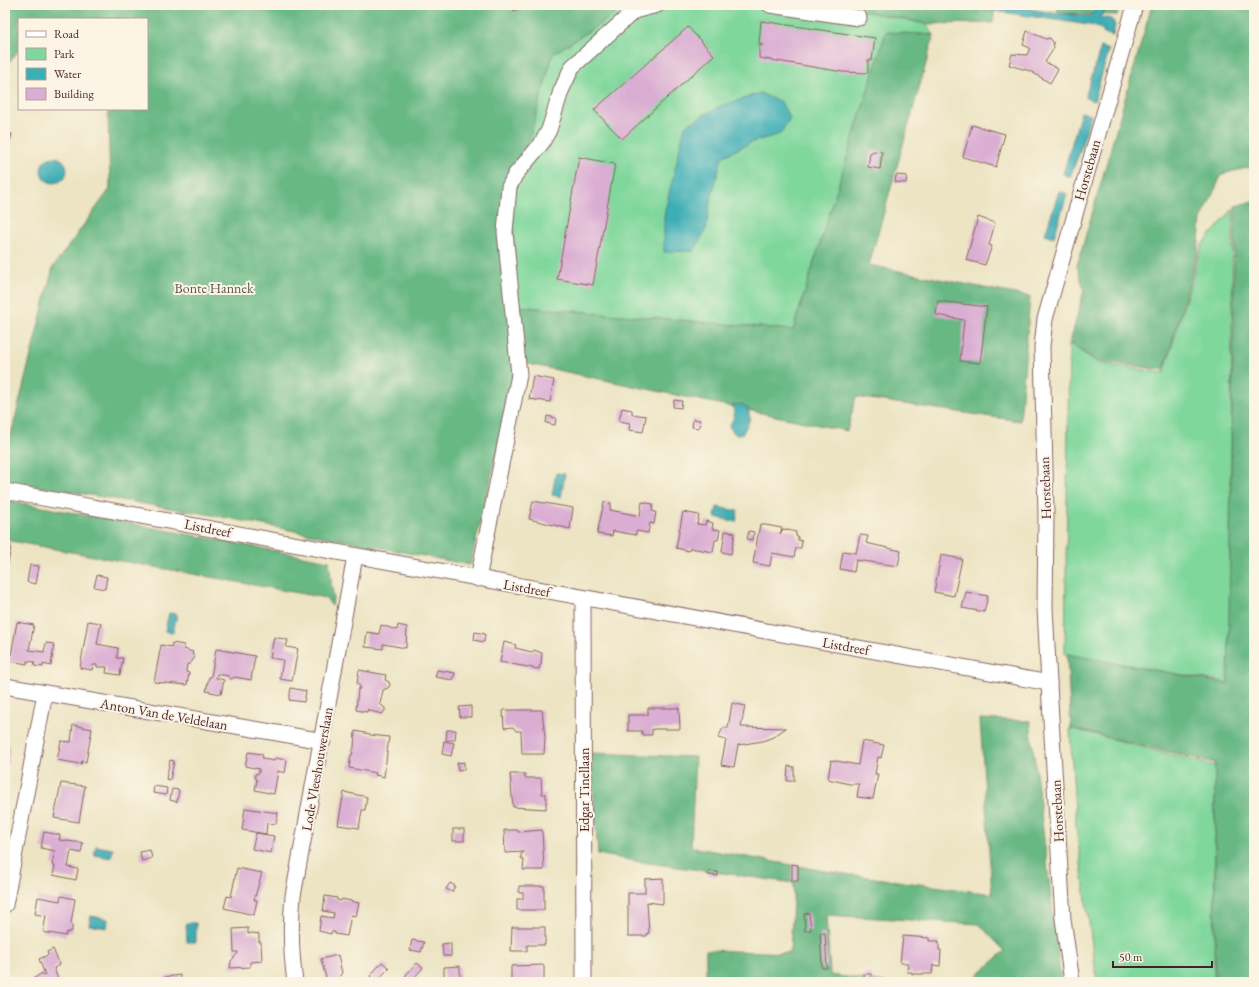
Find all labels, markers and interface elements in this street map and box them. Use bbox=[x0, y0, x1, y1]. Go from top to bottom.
legend bbox=[18, 18, 148, 110]
text: Road bbox=[54, 26, 80, 42]
text: Park bbox=[54, 46, 75, 62]
text: Water bbox=[54, 66, 81, 82]
text: Building bbox=[54, 86, 95, 102]
street label: Horstebaan bbox=[1070, 137, 1104, 203]
park label: Bonte Hannek bbox=[175, 279, 254, 297]
street label: Horstebaan bbox=[1035, 456, 1055, 520]
street label: Listdreef bbox=[183, 515, 235, 542]
street label: Listdreef bbox=[502, 575, 553, 601]
street label: Listdreef bbox=[821, 633, 872, 659]
street label: Anton Van de Veldelaan bbox=[98, 694, 230, 734]
street label: Lode Vleeshouwerslaan bbox=[297, 705, 337, 833]
street label: Edgar Tinellaan bbox=[575, 747, 593, 832]
street label: Horstebaan bbox=[1046, 779, 1068, 843]
scale bar bbox=[1113, 943, 1212, 969]
text: 50 m bbox=[1119, 949, 1143, 965]

